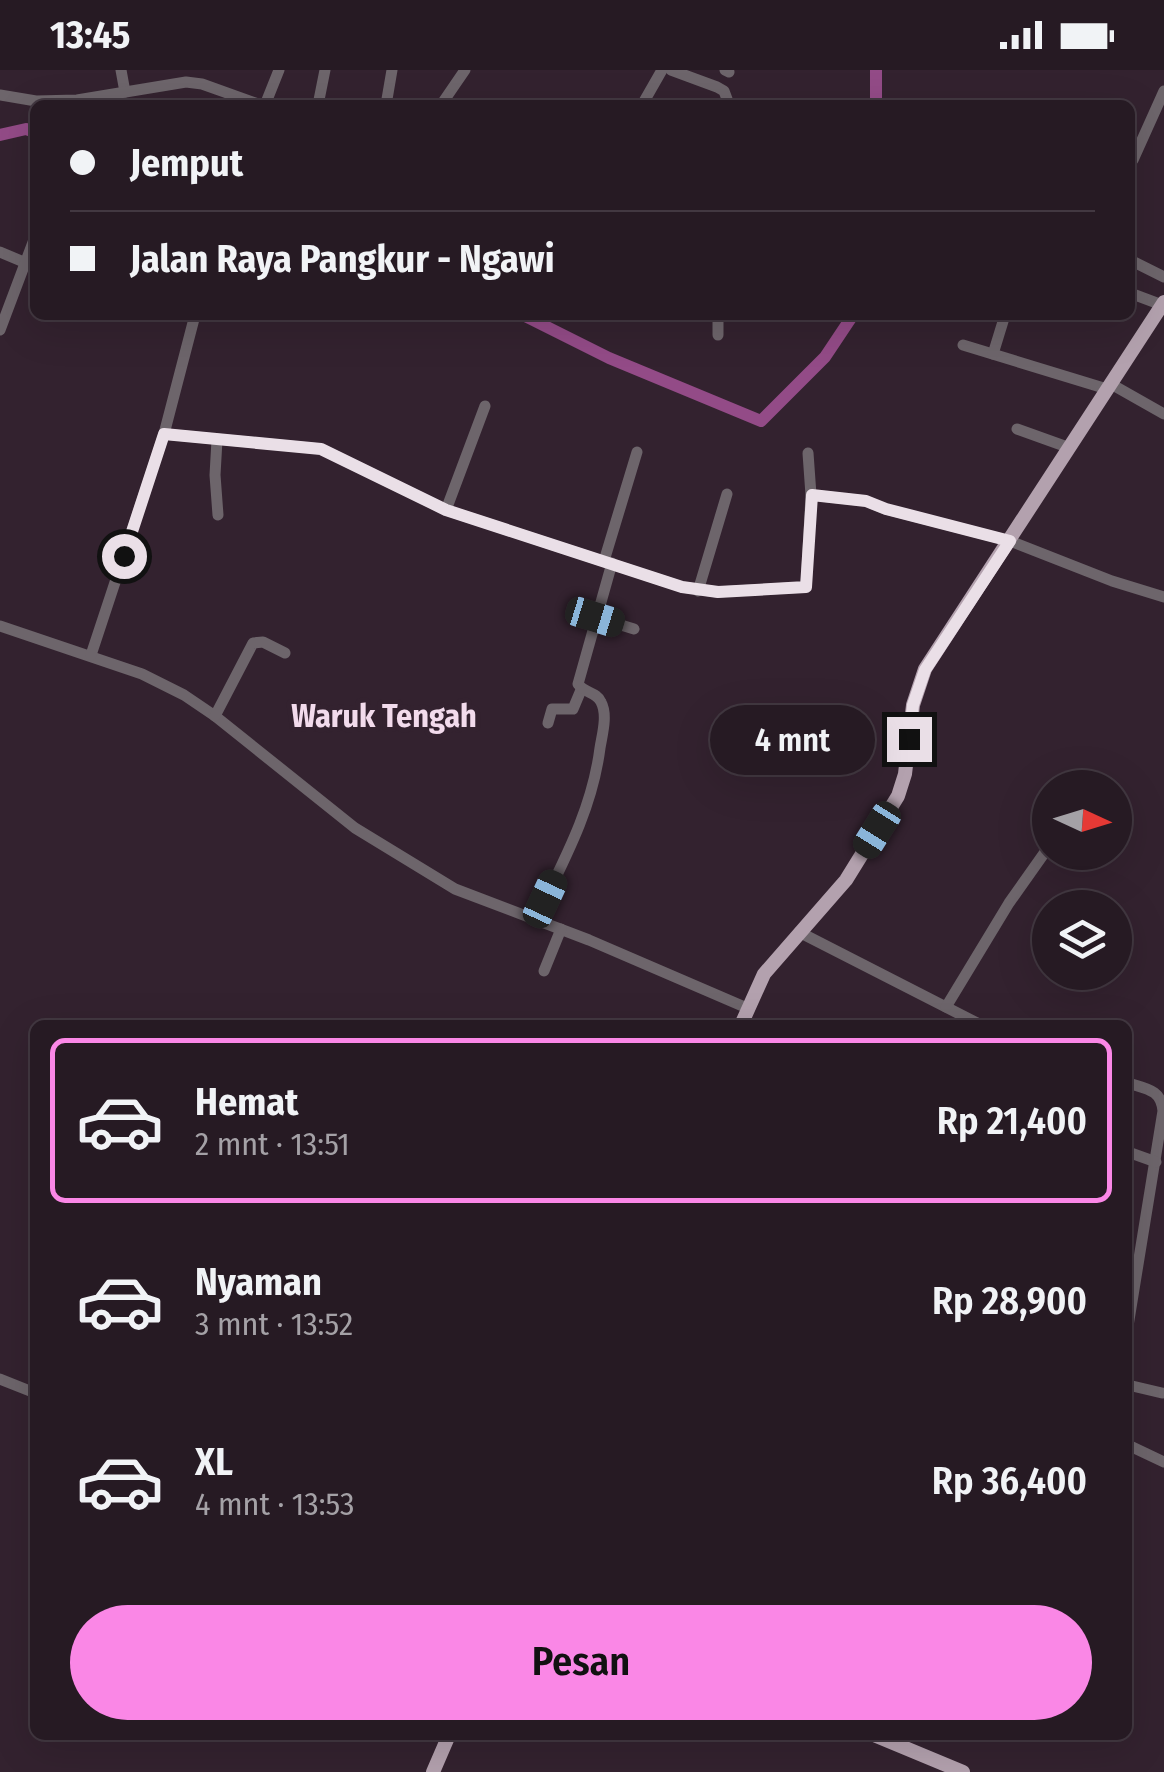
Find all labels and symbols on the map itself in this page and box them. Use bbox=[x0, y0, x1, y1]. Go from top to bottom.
route start bbox=[102, 534, 147, 579]
car bbox=[562, 594, 628, 640]
district label: Waruk Tengah bbox=[291, 697, 477, 735]
callout: 4 mnt bbox=[709, 704, 874, 774]
route end bbox=[887, 717, 932, 762]
north arrow bbox=[1032, 770, 1132, 870]
car bbox=[848, 797, 906, 863]
car bbox=[519, 865, 571, 933]

